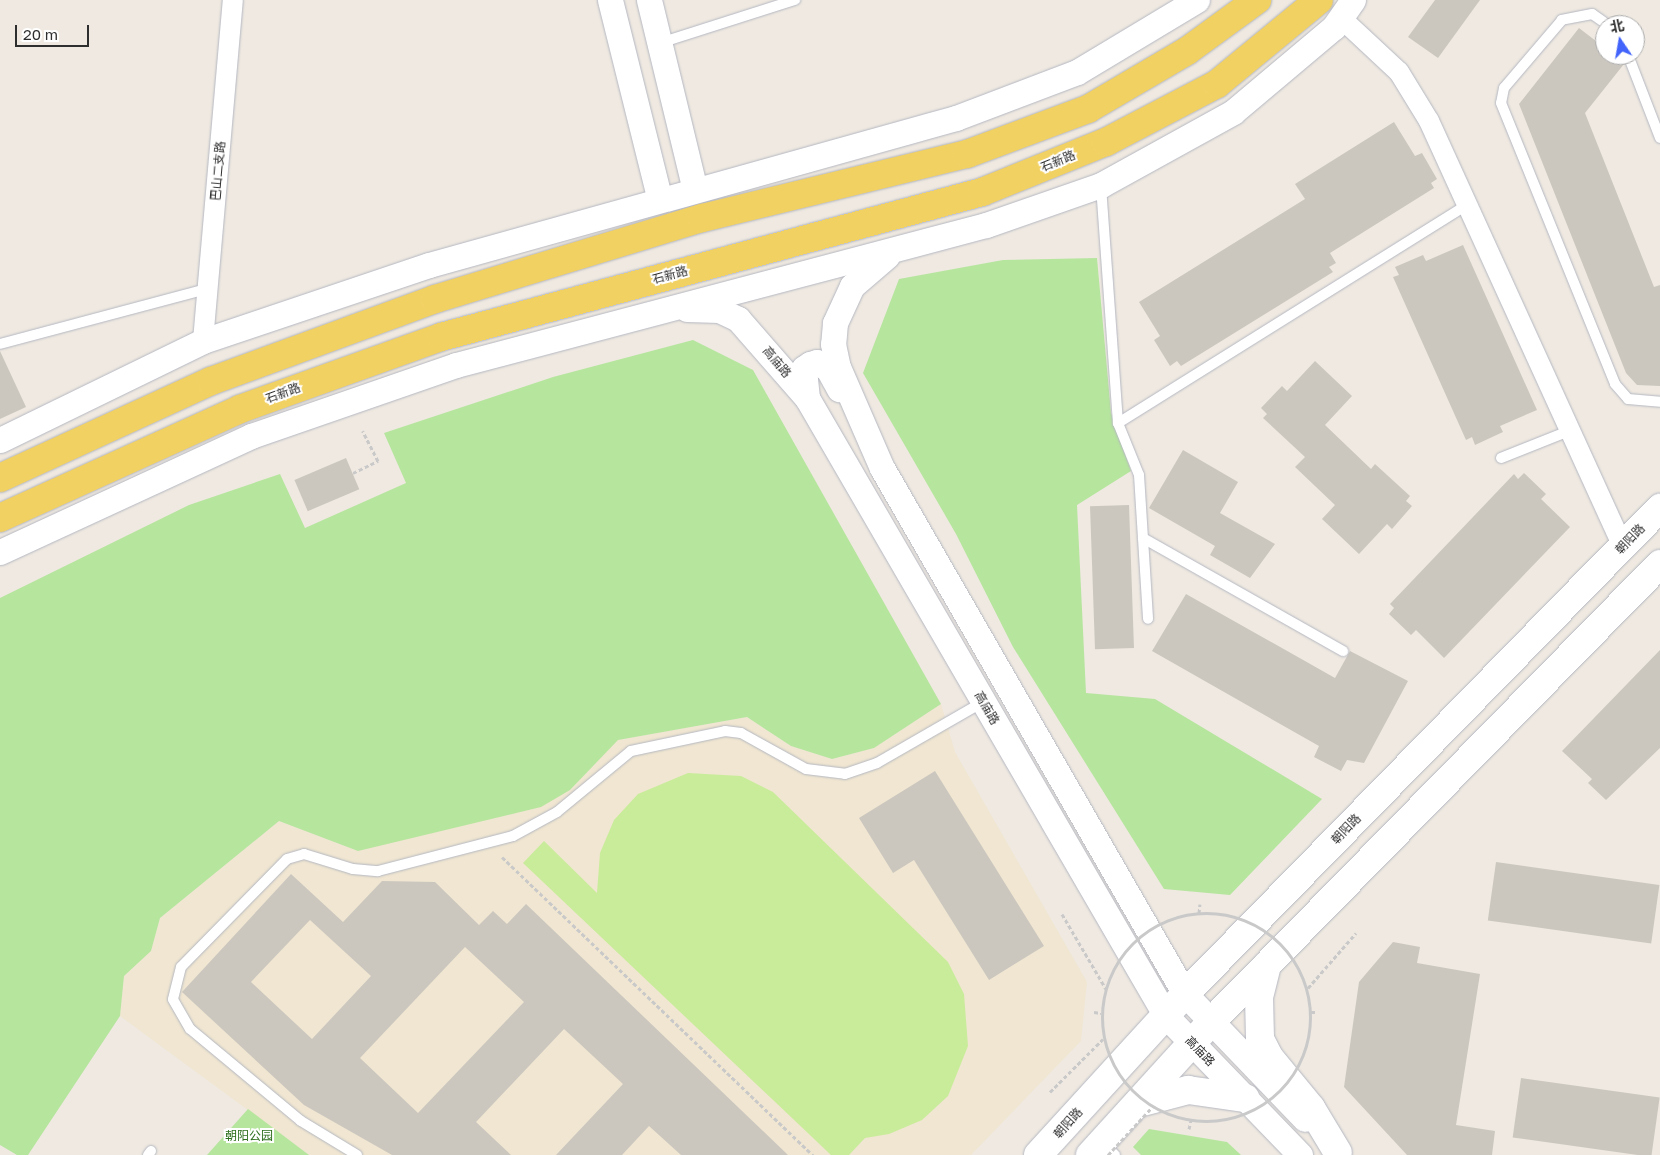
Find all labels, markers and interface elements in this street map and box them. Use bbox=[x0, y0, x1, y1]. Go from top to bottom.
scale bar bbox=[18, 15, 91, 47]
north arrow bbox=[1595, 15, 1645, 65]
text: 北 bbox=[1608, 16, 1626, 36]
text: 20 m bbox=[23, 25, 58, 43]
street label: 巴山二支路 bbox=[208, 140, 228, 202]
street label: 石新路 bbox=[1039, 148, 1077, 174]
street label: 石新路 bbox=[651, 263, 689, 287]
street label: 高庙路 bbox=[760, 344, 794, 380]
street label: 石新路 bbox=[264, 380, 302, 406]
street label: 朝阳路 bbox=[1612, 521, 1648, 557]
street label: 高庙路 bbox=[972, 689, 1002, 727]
street label: 朝阳路 bbox=[1328, 811, 1364, 847]
street label: 高庙路 bbox=[1182, 1033, 1218, 1069]
street label: 朝阳路 bbox=[1051, 1105, 1085, 1141]
park label: 朝阳公园 bbox=[225, 1129, 273, 1143]

